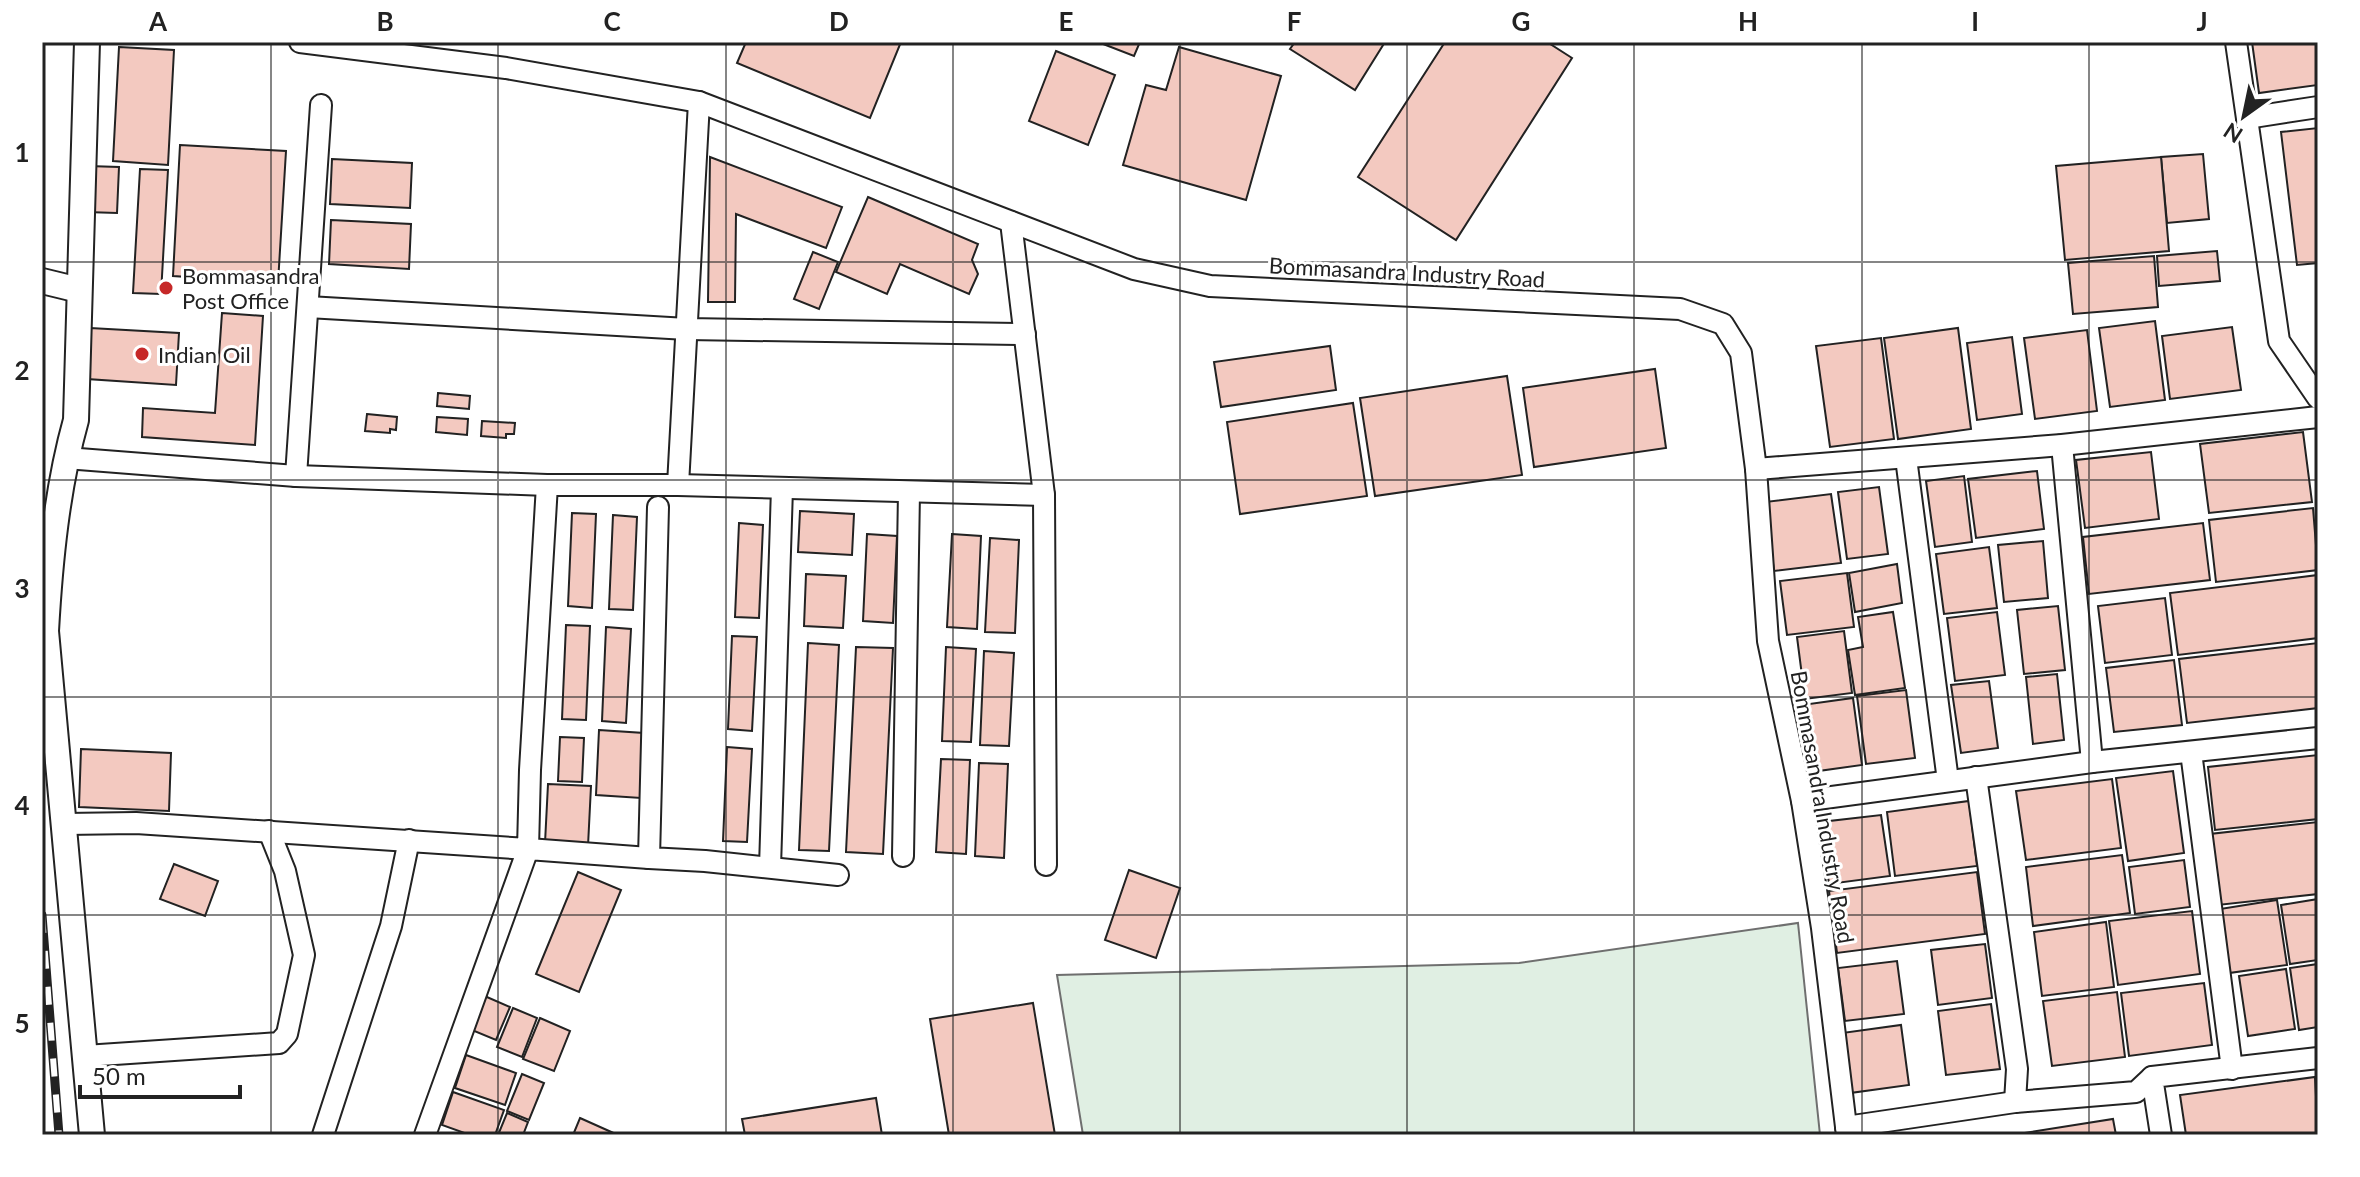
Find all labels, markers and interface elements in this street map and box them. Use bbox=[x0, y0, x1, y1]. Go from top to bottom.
text: A bbox=[148, 5, 168, 37]
text: B bbox=[376, 5, 394, 37]
text: C bbox=[603, 5, 621, 37]
text: D bbox=[829, 5, 849, 37]
text: E bbox=[1059, 5, 1073, 37]
text: F bbox=[1287, 5, 1301, 37]
text: G bbox=[1512, 5, 1530, 37]
text: H bbox=[1738, 5, 1758, 37]
text: I bbox=[1971, 5, 1979, 37]
text: J bbox=[2196, 5, 2208, 37]
north arrow bbox=[2204, 76, 2284, 156]
text: N bbox=[2218, 117, 2247, 149]
text: 1 bbox=[14, 136, 30, 168]
street label: Bommasandra Industry Road bbox=[1268, 251, 1546, 293]
place label: Bommasandra Post Office bbox=[182, 262, 319, 314]
marker: Bommasandra Post Office bbox=[157, 279, 175, 297]
place label: Indian Oil bbox=[158, 341, 251, 368]
marker: Indian Oil bbox=[133, 345, 151, 363]
text: 2 bbox=[14, 354, 30, 386]
text: 3 bbox=[14, 572, 30, 604]
street label: Bommasandra Industry Road bbox=[1786, 668, 1860, 946]
text: 4 bbox=[14, 789, 30, 821]
text: 5 bbox=[14, 1007, 30, 1039]
scale bar bbox=[80, 1049, 240, 1099]
text: 50 m bbox=[92, 1061, 146, 1090]

